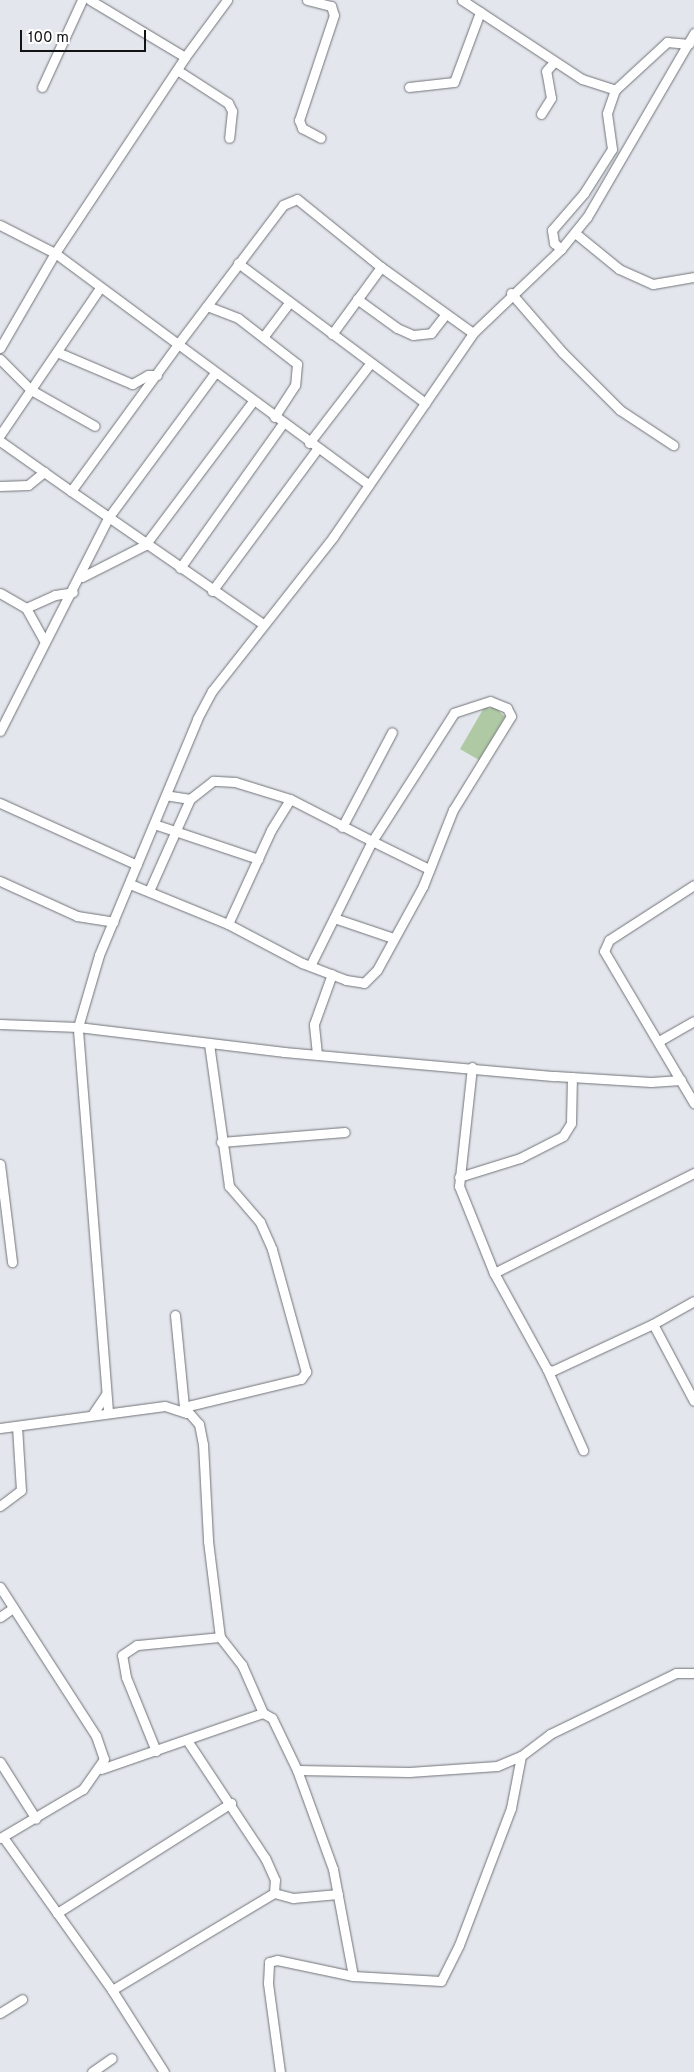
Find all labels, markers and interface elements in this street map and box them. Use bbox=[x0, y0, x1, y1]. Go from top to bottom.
scale bar bbox=[22, 20, 149, 52]
text: 100 m bbox=[28, 29, 69, 48]

